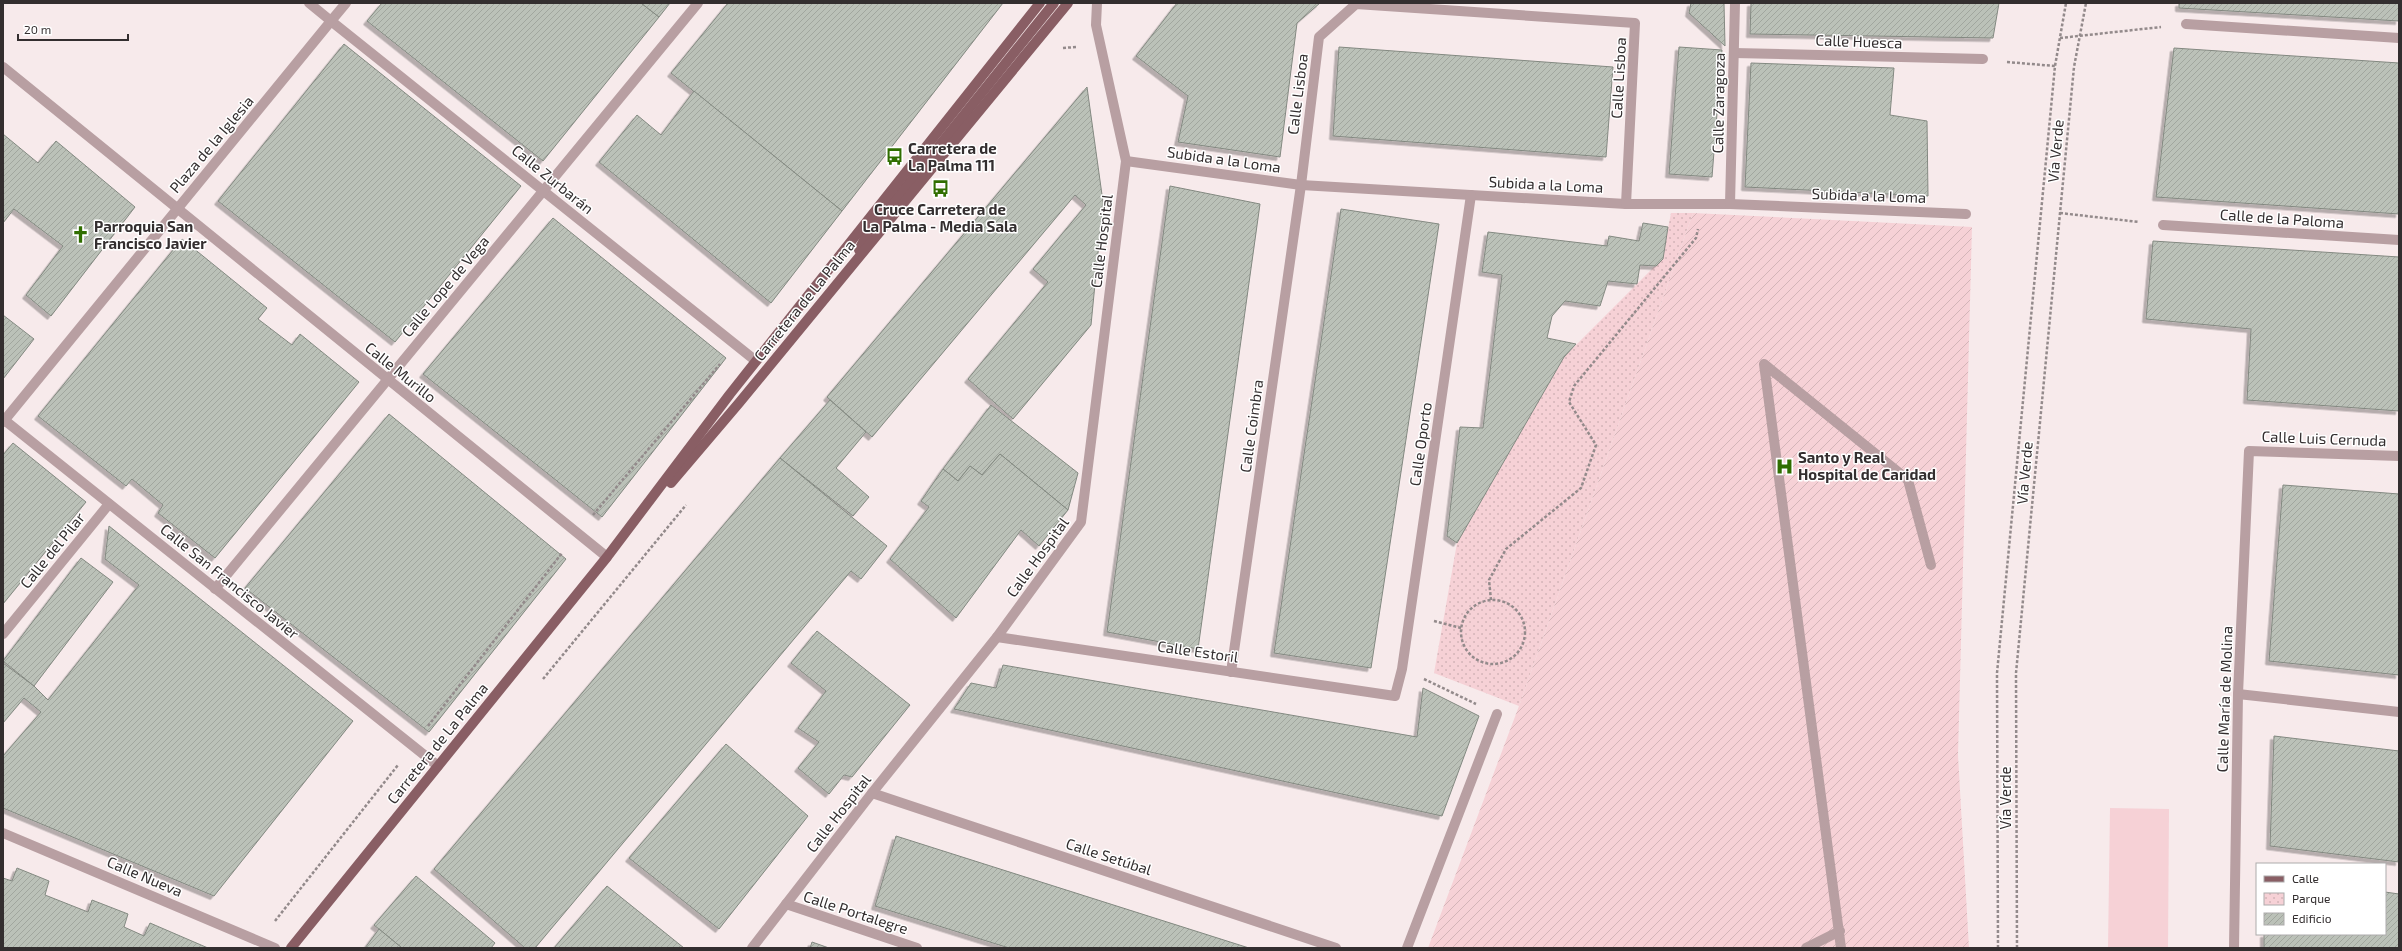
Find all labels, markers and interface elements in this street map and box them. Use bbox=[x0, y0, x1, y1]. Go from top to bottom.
scale bar bbox=[18, 16, 128, 42]
text: 20 m bbox=[24, 22, 51, 36]
street label: Calle Huesca bbox=[1815, 30, 1903, 52]
street label: Calle Lisboa bbox=[1607, 37, 1629, 119]
street label: Calle Lisboa bbox=[1283, 52, 1311, 136]
street label: Calle Zaragoza bbox=[1708, 52, 1728, 154]
street label: Plaza de la Iglesia bbox=[165, 92, 257, 196]
street label: Vía Verde bbox=[2043, 119, 2067, 183]
place label: Carretera de La Palma 111 bbox=[908, 139, 997, 174]
street label: Calle Zurbarán bbox=[509, 141, 597, 217]
street label: Subida a la Loma bbox=[1166, 142, 1282, 176]
bus stop icon: Carretera de La Palma 111 bbox=[885, 147, 905, 167]
street label: Subida a la Loma bbox=[1488, 172, 1604, 196]
bus stop icon: Cruce Carretera de La Palma - Media Sala bbox=[930, 178, 950, 198]
street label: Subida a la Loma bbox=[1811, 184, 1927, 206]
street label: Calle Hospital bbox=[1086, 193, 1116, 289]
place label: Cruce Carretera de La Palma - Media Sala bbox=[863, 200, 1017, 235]
street label: Calle de la Paloma bbox=[2219, 205, 2345, 231]
place label: Parroquia San Francisco Javier bbox=[94, 217, 207, 252]
church icon: Parroquia San Francisco Javier bbox=[71, 225, 91, 245]
street label: Calle Lope de Vega bbox=[398, 232, 492, 340]
street label: Carretera de La Palma bbox=[750, 236, 858, 364]
street label: Calle Murillo bbox=[362, 338, 440, 406]
street label: Calle Coimbra bbox=[1236, 378, 1266, 474]
street label: Calle Oporto bbox=[1405, 401, 1435, 487]
street label: Calle Luis Cernuda bbox=[2261, 427, 2387, 449]
street label: Vía Verde bbox=[2012, 441, 2036, 505]
place label: Santo y Real Hospital de Caridad bbox=[1798, 448, 1936, 483]
hospital icon: Santo y Real Hospital de Caridad bbox=[1775, 456, 1795, 476]
street label: Calle del Pilar bbox=[16, 508, 88, 592]
street label: Calle Hospital bbox=[1002, 513, 1072, 600]
street label: Calle San Francisco Javier bbox=[157, 520, 303, 642]
street label: Calle María de Molina bbox=[2212, 625, 2236, 773]
street label: Calle Estoril bbox=[1156, 636, 1240, 666]
street label: Carretera de La Palma bbox=[383, 679, 491, 807]
street label: Vía Verde bbox=[1996, 766, 2014, 830]
street label: Calle Hospital bbox=[802, 770, 874, 856]
street label: Calle Setúbal bbox=[1064, 834, 1155, 878]
street label: Calle Nueva bbox=[105, 852, 185, 900]
legend bbox=[2256, 863, 2386, 935]
text: Calle bbox=[2292, 871, 2319, 885]
street label: Calle Portalegre bbox=[801, 887, 911, 937]
text: Parque bbox=[2292, 891, 2330, 905]
text: Edificio bbox=[2292, 911, 2332, 925]

